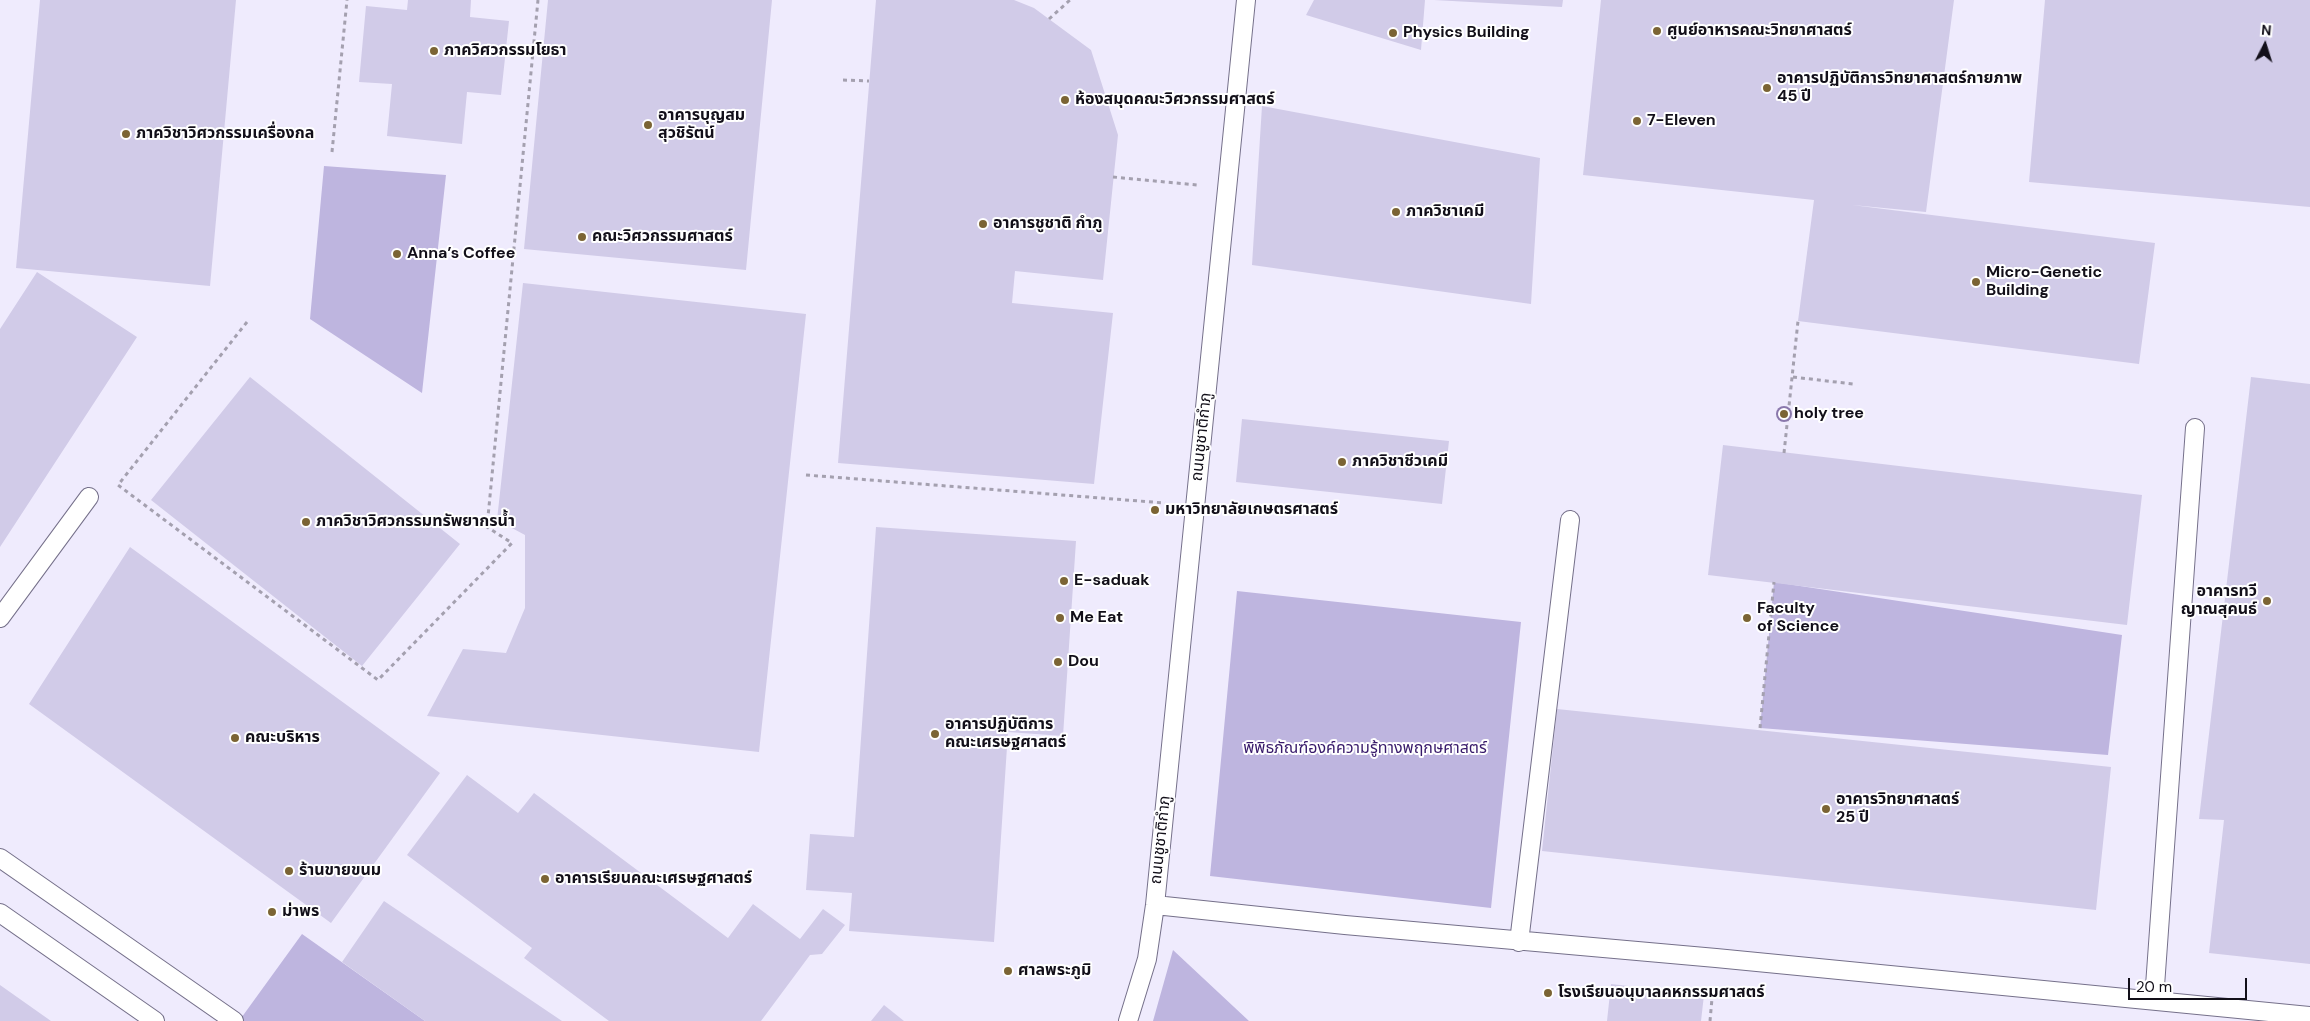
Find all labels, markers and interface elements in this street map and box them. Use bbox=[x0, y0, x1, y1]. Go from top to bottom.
north arrow bbox=[2240, 20, 2290, 70]
place label: ศูนย์อาหารคณะวิทยาศาสตร์ bbox=[1667, 21, 1852, 41]
text: N bbox=[2260, 21, 2272, 39]
place label: Physics Building bbox=[1403, 23, 1530, 43]
marker: ศูนย์อาหารคณะวิทยาศาสตร์ bbox=[1651, 25, 1663, 37]
marker: Physics Building bbox=[1387, 27, 1399, 39]
place label: ภาควิศวกรรมโยธา bbox=[444, 41, 567, 61]
marker: ภาควิศวกรรมโยธา bbox=[428, 45, 440, 57]
place label: อาคารปฏิบัติการวิทยาศาสตร์กายภาพ 45 ปี bbox=[1777, 69, 2022, 107]
marker: อาคารปฏิบัติการวิทยาศาสตร์กายภาพ 45 ปี bbox=[1761, 82, 1773, 94]
place label: ห้องสมุดคณะวิศวกรรมศาสตร์ bbox=[1075, 90, 1275, 110]
marker: ห้องสมุดคณะวิศวกรรมศาสตร์ bbox=[1059, 94, 1071, 106]
place label: อาคารบุญสม สุวชิรัตน์ bbox=[658, 106, 745, 144]
place label: 7-Eleven bbox=[1647, 111, 1716, 131]
marker: 7-Eleven bbox=[1631, 115, 1643, 127]
marker: อาคารบุญสม สุวชิรัตน์ bbox=[642, 119, 654, 131]
place label: ภาควิชาวิศวกรรมเครื่องกล bbox=[136, 124, 314, 144]
marker: ภาควิชาวิศวกรรมเครื่องกล bbox=[120, 128, 132, 140]
place label: ภาควิชาเคมี bbox=[1406, 202, 1484, 222]
marker: ภาควิชาเคมี bbox=[1390, 206, 1402, 218]
place label: อาคารชูชาติ กำภู bbox=[993, 214, 1103, 234]
marker: อาคารชูชาติ กำภู bbox=[977, 218, 989, 230]
place label: คณะวิศวกรรมศาสตร์ bbox=[592, 227, 733, 247]
marker: คณะวิศวกรรมศาสตร์ bbox=[576, 231, 588, 243]
place label: Anna’s Coffee bbox=[407, 244, 515, 264]
marker: Anna’s Coffee bbox=[391, 248, 403, 260]
place label: Micro-Genetic Building bbox=[1986, 263, 2102, 301]
marker: Micro-Genetic Building bbox=[1970, 276, 1982, 288]
street label: ถนนชูชาติกำภู bbox=[1188, 392, 1216, 482]
place label: holy tree bbox=[1794, 404, 1864, 424]
marker: holy tree bbox=[1778, 408, 1790, 420]
place label: ภาควิชาชีวเคมี bbox=[1352, 452, 1448, 472]
marker: ภาควิชาชีวเคมี bbox=[1336, 456, 1348, 468]
place label: มหาวิทยาลัยเกษตรศาสตร์ bbox=[1165, 500, 1338, 520]
marker: มหาวิทยาลัยเกษตรศาสตร์ bbox=[1149, 504, 1161, 516]
place label: ภาควิชาวิศวกรรมทรัพยากรน้ำ bbox=[316, 512, 515, 532]
marker: ภาควิชาวิศวกรรมทรัพยากรน้ำ bbox=[300, 516, 312, 528]
place label: E-saduak bbox=[1074, 571, 1149, 591]
marker: E-saduak bbox=[1058, 575, 1070, 587]
place label: อาคารทวี ญาณสุคนธ์ bbox=[2181, 582, 2257, 620]
marker: อาคารทวี ญาณสุคนธ์ bbox=[2261, 595, 2273, 607]
place label: Faculty of Science bbox=[1757, 599, 1839, 637]
place label: Me Eat bbox=[1070, 608, 1123, 628]
marker: Me Eat bbox=[1054, 612, 1066, 624]
marker: Faculty of Science bbox=[1741, 612, 1753, 624]
place label: Dou bbox=[1068, 652, 1099, 672]
marker: Dou bbox=[1052, 656, 1064, 668]
place label: อาคารปฏิบัติการ คณะเศรษฐศาสตร์ bbox=[945, 715, 1066, 753]
place label: คณะบริหาร bbox=[245, 728, 320, 748]
marker: อาคารปฏิบัติการ คณะเศรษฐศาสตร์ bbox=[929, 728, 941, 740]
marker: คณะบริหาร bbox=[229, 732, 241, 744]
park label: พิพิธภัณฑ์องค์ความรู้ทางพฤกษศาสตร์ bbox=[1243, 739, 1487, 759]
place label: อาคารวิทยาศาสตร์ 25 ปี bbox=[1836, 790, 1959, 828]
street label: ถนนชูชาติกำภู bbox=[1147, 795, 1175, 885]
marker: อาคารวิทยาศาสตร์ 25 ปี bbox=[1820, 803, 1832, 815]
place label: ร้านขายขนม bbox=[299, 861, 381, 881]
marker: ร้านขายขนม bbox=[283, 865, 295, 877]
place label: อาคารเรียนคณะเศรษฐศาสตร์ bbox=[555, 869, 752, 889]
marker: อาคารเรียนคณะเศรษฐศาสตร์ bbox=[539, 873, 551, 885]
place label: ม่าพร bbox=[282, 902, 319, 922]
marker: ม่าพร bbox=[266, 906, 278, 918]
place label: ศาลพระภูมิ bbox=[1018, 961, 1091, 981]
marker: ศาลพระภูมิ bbox=[1002, 965, 1014, 977]
scale bar bbox=[2130, 968, 2249, 1000]
text: 20 m bbox=[2136, 977, 2172, 997]
place label: โรงเรียนอนุบาลคหกรรมศาสตร์ bbox=[1558, 983, 1764, 1003]
marker: โรงเรียนอนุบาลคหกรรมศาสตร์ bbox=[1542, 987, 1554, 999]

